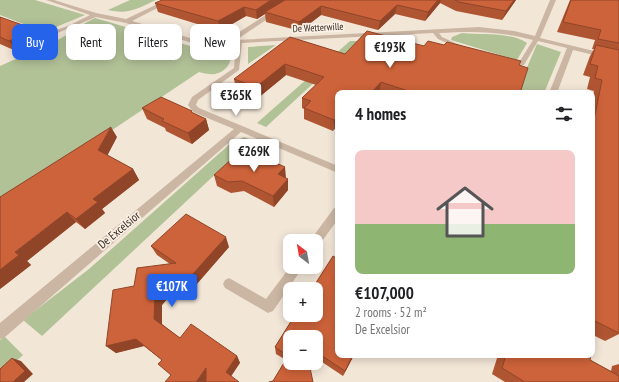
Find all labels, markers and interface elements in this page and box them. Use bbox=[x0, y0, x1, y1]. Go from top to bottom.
street label: De Wetterwille bbox=[292, 20, 344, 35]
chip: Buy bbox=[12, 24, 58, 60]
chip: Rent bbox=[66, 24, 116, 60]
chip: Filters bbox=[124, 24, 182, 60]
chip: New bbox=[190, 24, 240, 60]
pin: €193K bbox=[362, 35, 418, 69]
text: €193K bbox=[374, 39, 406, 56]
pin: €365K bbox=[208, 83, 264, 117]
text: €365K bbox=[220, 87, 252, 104]
text: 4 homes bbox=[355, 103, 406, 125]
icon: filters bbox=[553, 103, 575, 125]
pin: €269K bbox=[226, 139, 282, 173]
text: €269K bbox=[238, 143, 270, 160]
icon: home bbox=[429, 176, 501, 248]
street label: De Excelsior bbox=[94, 207, 143, 252]
north arrow bbox=[283, 234, 323, 274]
map controls bbox=[283, 234, 323, 370]
pin: €107K bbox=[144, 274, 200, 308]
text: €107K bbox=[156, 278, 188, 295]
button: + bbox=[283, 282, 323, 322]
text: €107,000 bbox=[355, 282, 414, 304]
text: 2 rooms · 52 m² bbox=[355, 304, 427, 321]
text: De Excelsior bbox=[355, 321, 410, 338]
button: − bbox=[283, 330, 323, 370]

